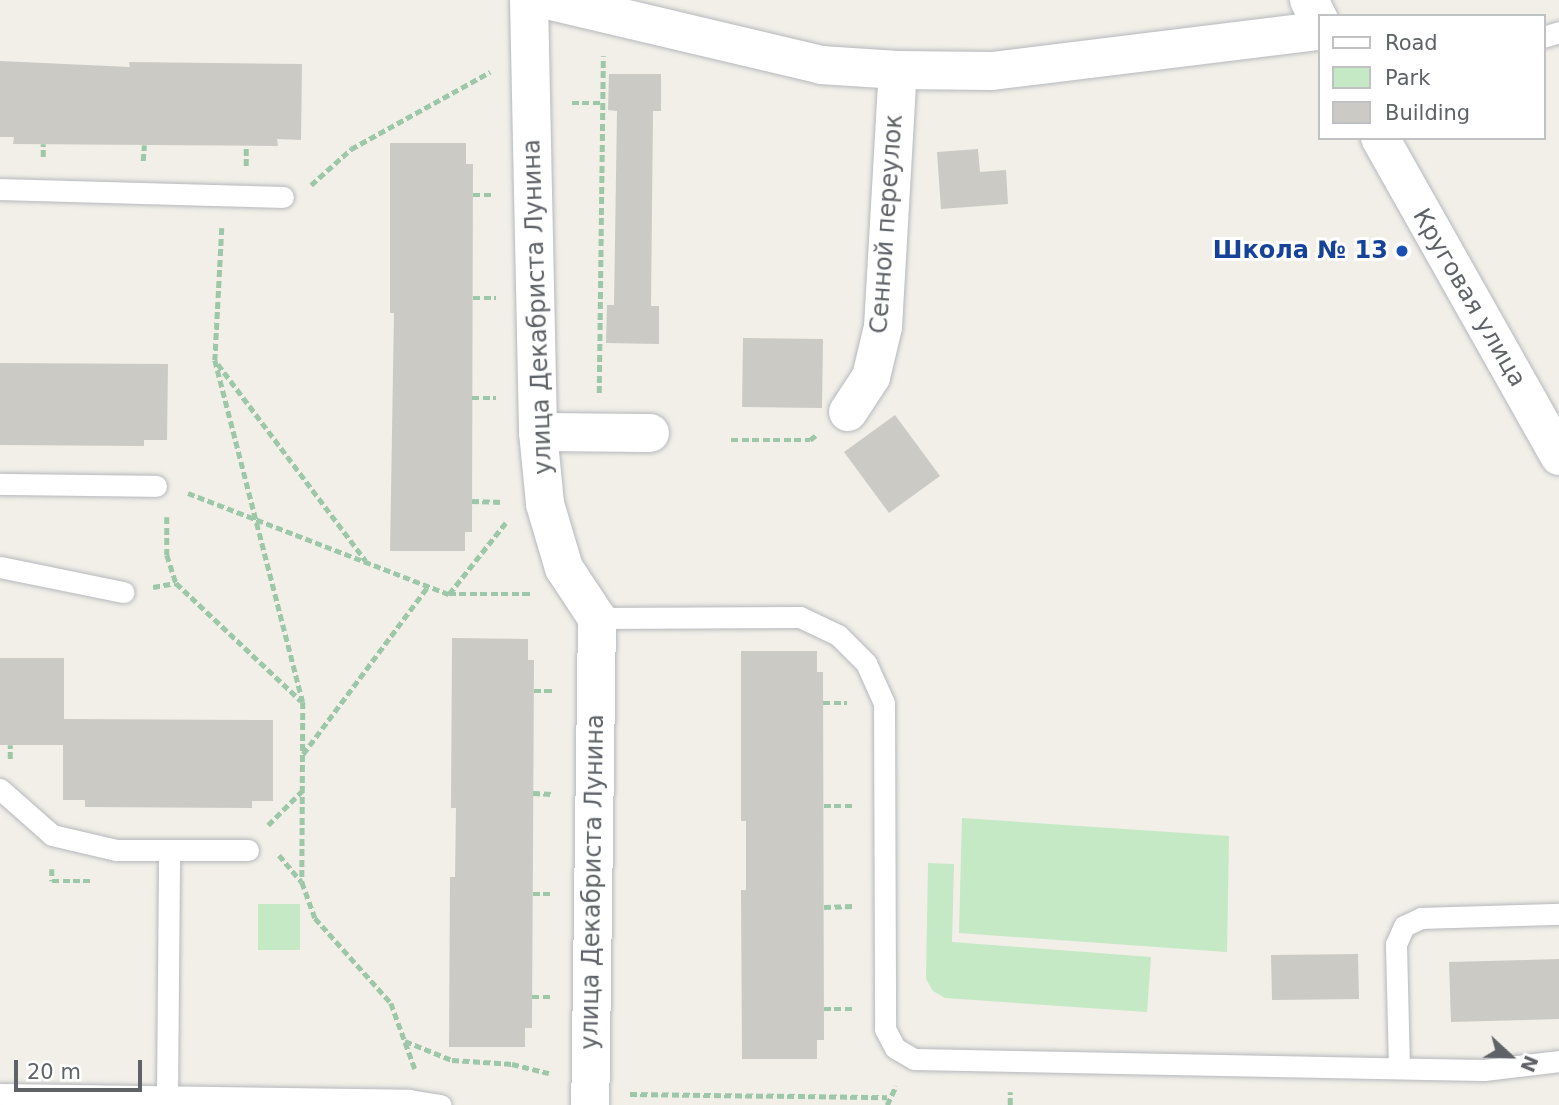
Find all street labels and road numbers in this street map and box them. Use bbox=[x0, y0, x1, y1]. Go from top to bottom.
street label: Сенной переулок bbox=[865, 113, 909, 335]
street label: улица Декабриста Лунина bbox=[518, 139, 558, 475]
street label: Круговая улица bbox=[1406, 204, 1532, 392]
street label: улица Декабриста Лунина bbox=[576, 714, 610, 1050]

